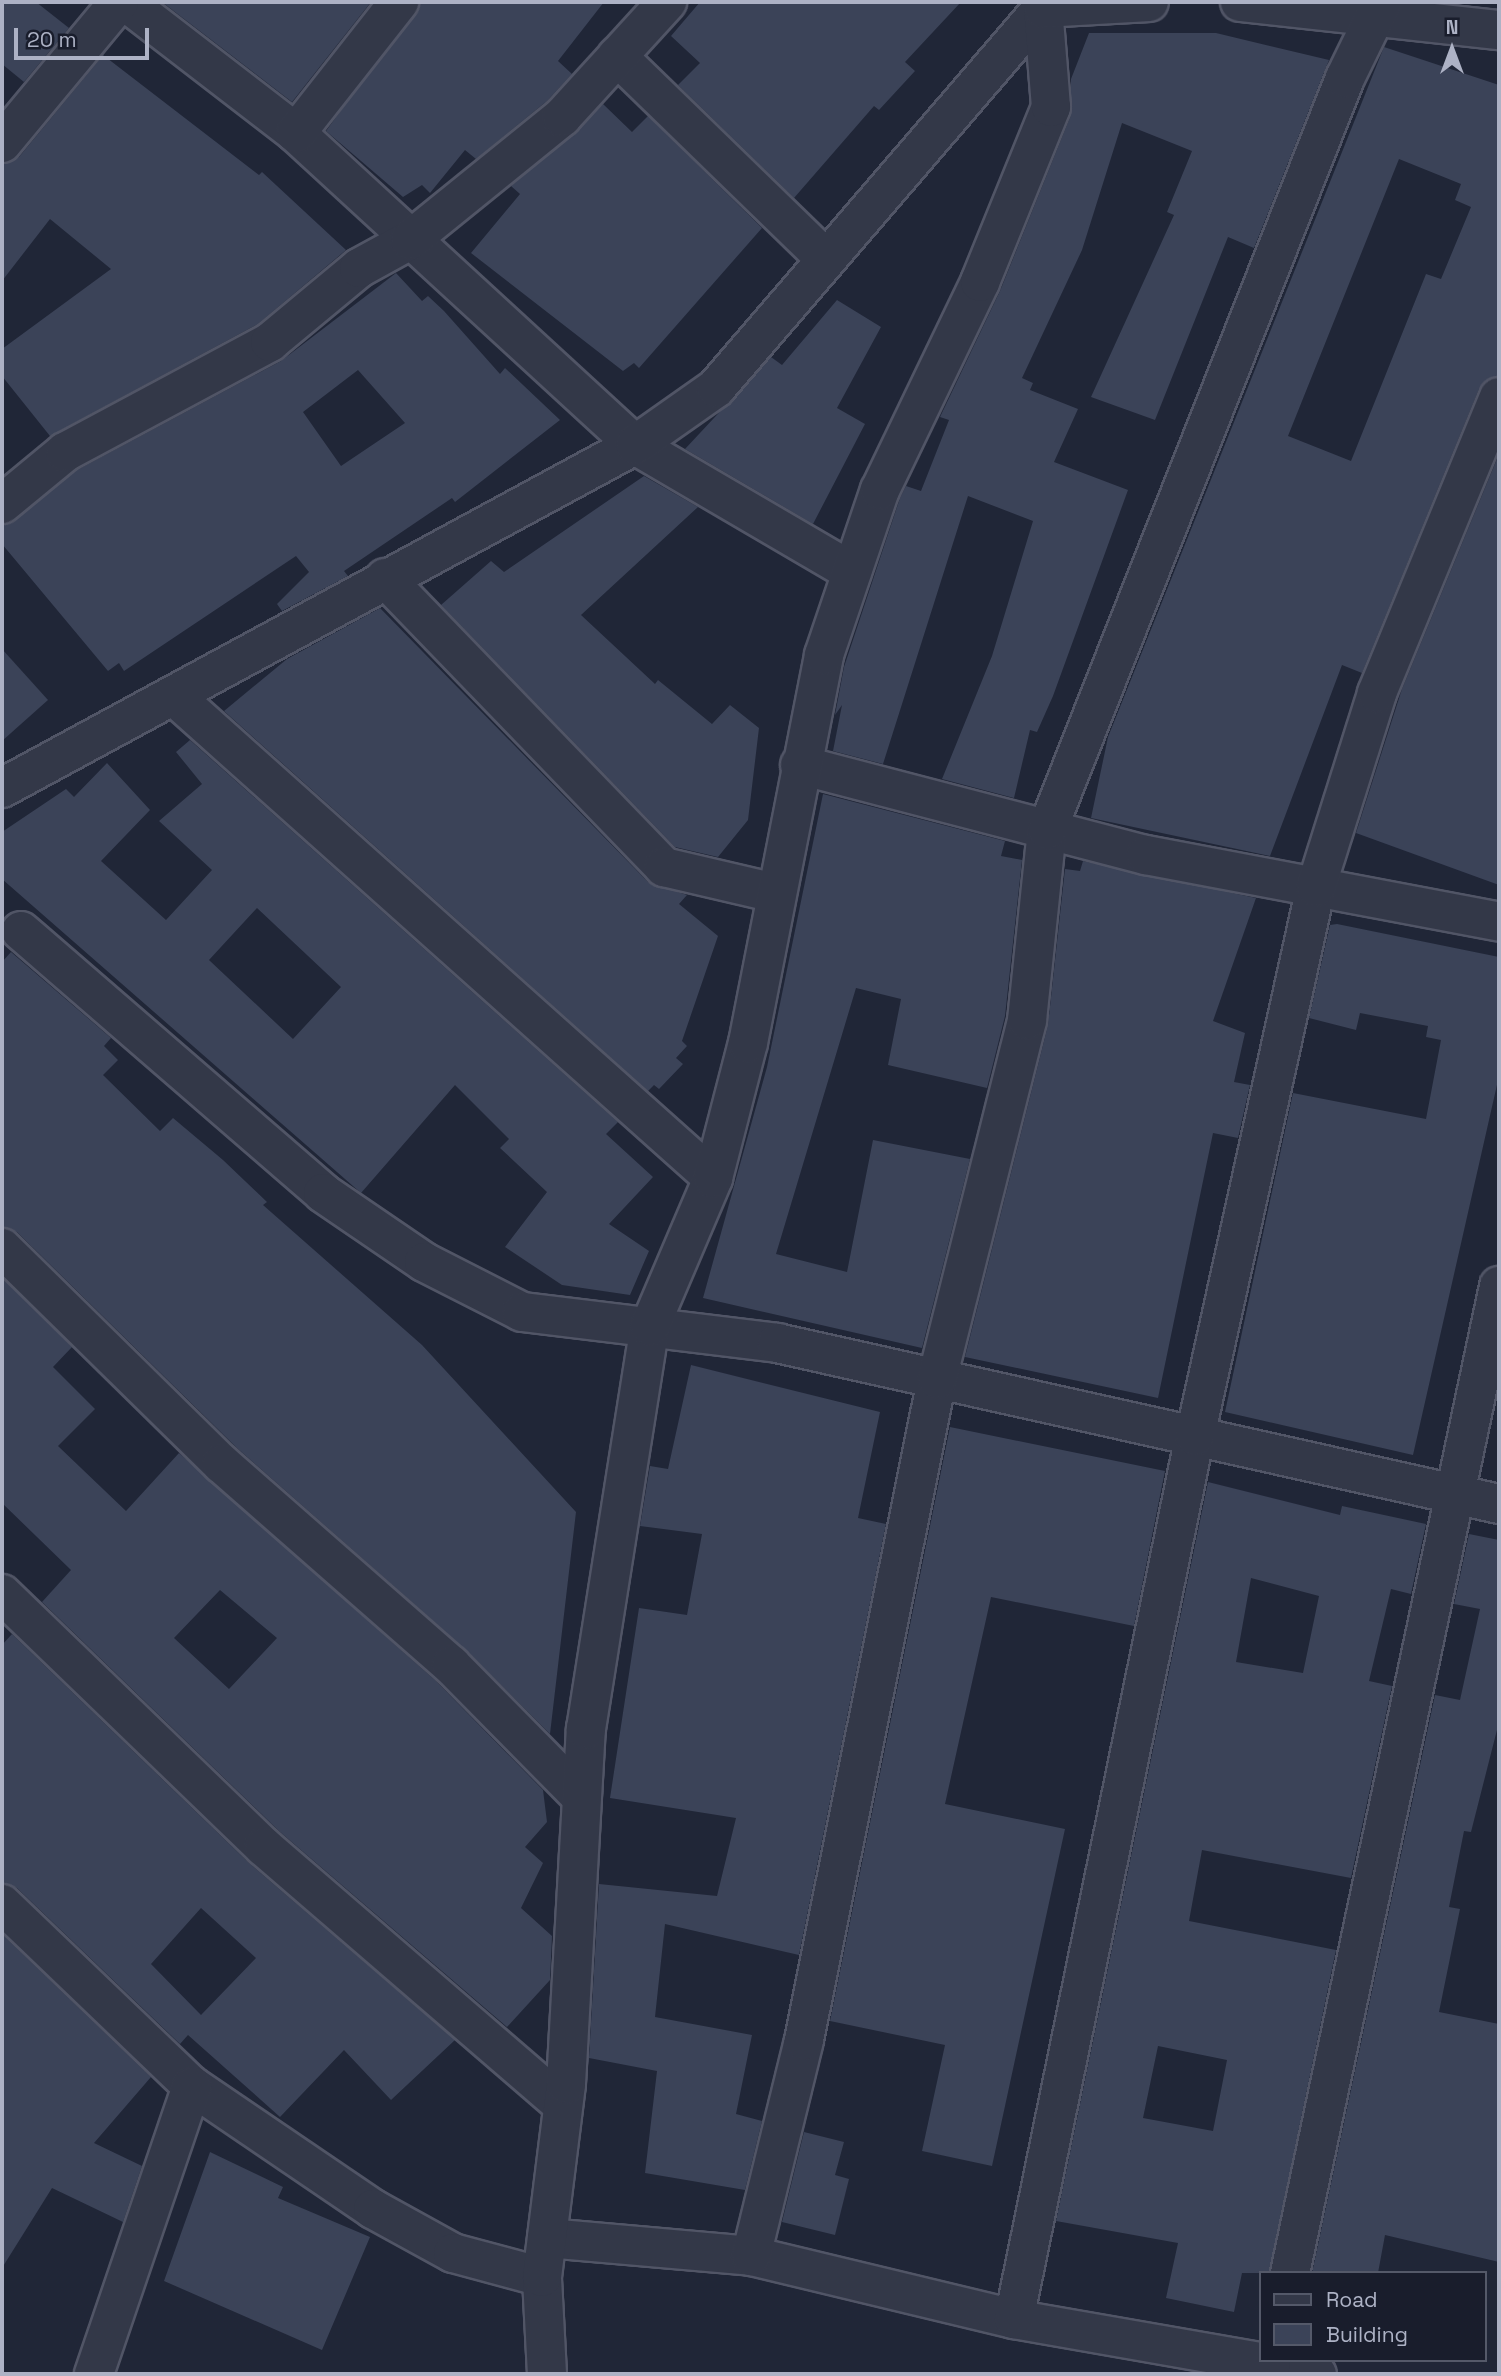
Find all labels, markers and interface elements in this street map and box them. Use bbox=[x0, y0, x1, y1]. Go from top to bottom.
scale bar bbox=[18, 14, 152, 58]
north arrow bbox=[1417, 14, 1487, 84]
text: N bbox=[1446, 15, 1458, 40]
text: 20 m bbox=[27, 26, 77, 53]
legend bbox=[1260, 2271, 1487, 2362]
text: Road bbox=[1326, 2286, 1378, 2313]
text: Building bbox=[1326, 2321, 1408, 2348]

